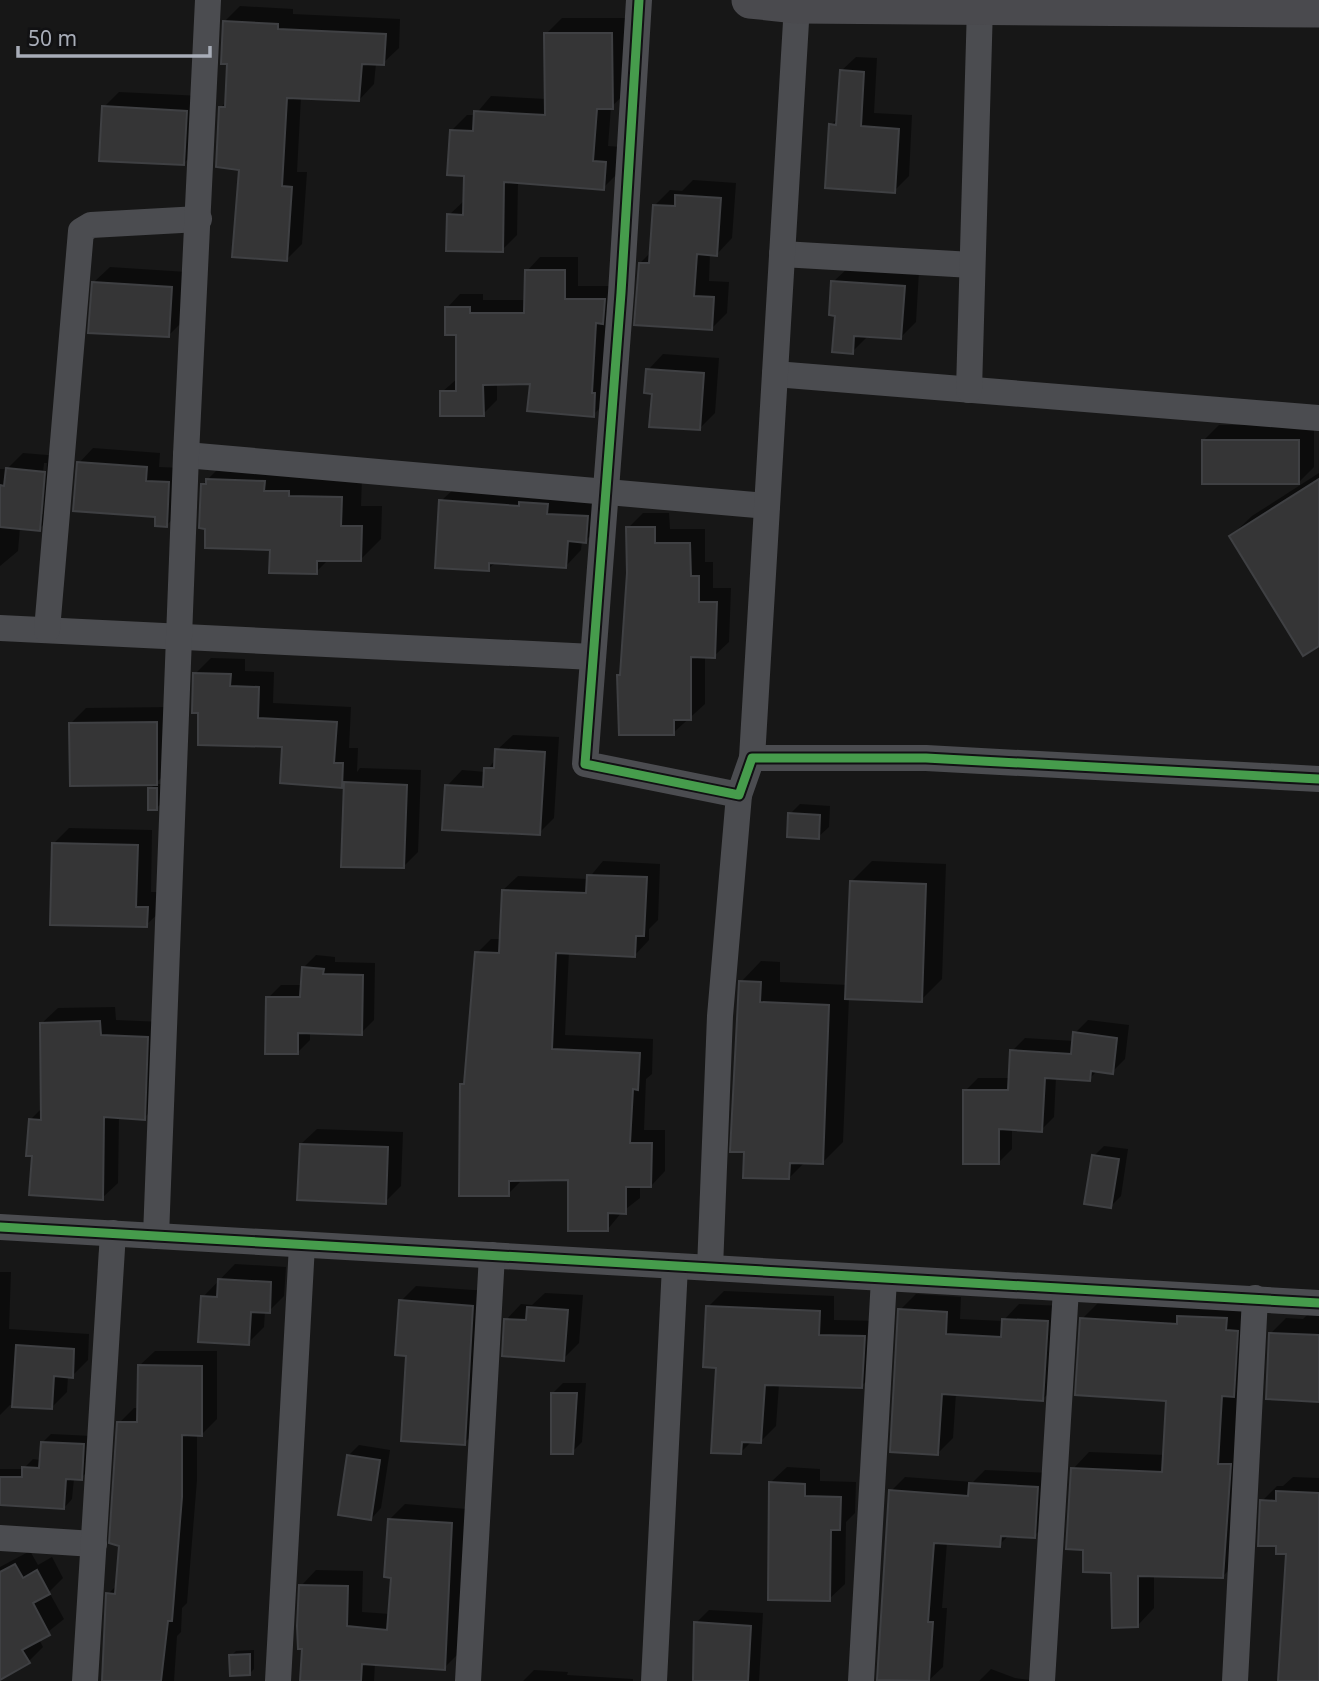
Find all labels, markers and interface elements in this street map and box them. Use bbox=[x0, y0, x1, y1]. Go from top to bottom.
scale bar bbox=[18, 14, 210, 58]
text: 50 m bbox=[28, 24, 77, 52]

